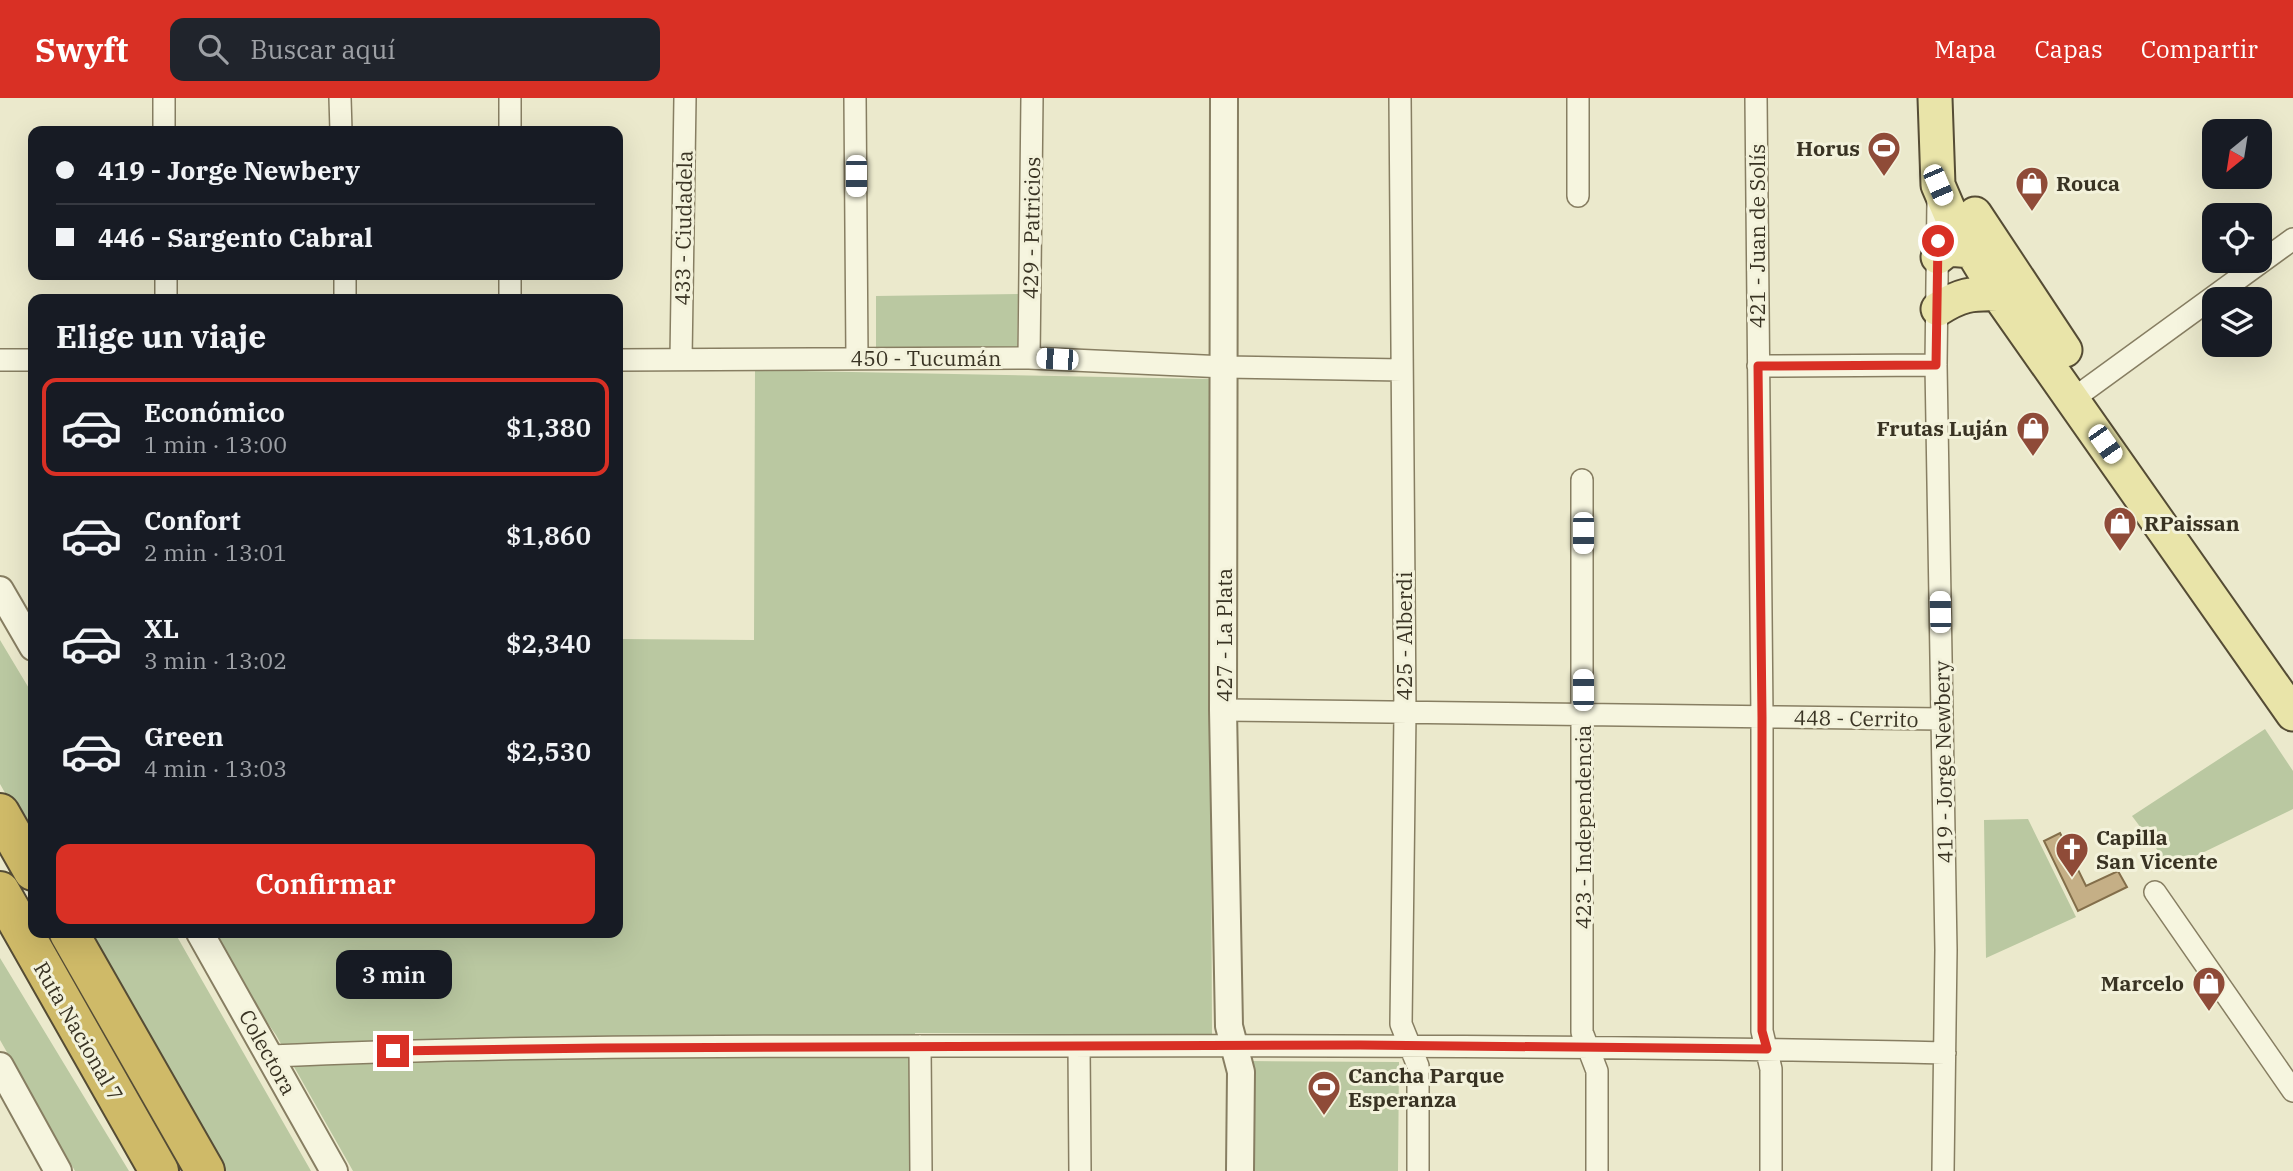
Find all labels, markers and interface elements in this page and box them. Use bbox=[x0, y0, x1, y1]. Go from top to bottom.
search box bbox=[170, 18, 660, 81]
text: Swyft bbox=[35, 28, 128, 71]
icon: search bbox=[194, 30, 232, 68]
text: Buscar aquí bbox=[250, 32, 395, 66]
text: Mapa bbox=[1934, 33, 1996, 65]
text: Capas bbox=[2034, 33, 2103, 65]
text: Compartir bbox=[2141, 33, 2258, 65]
north arrow bbox=[2202, 119, 2272, 189]
map controls bbox=[2202, 119, 2272, 357]
sports icon: Horus bbox=[1865, 129, 1903, 178]
place label: Horus bbox=[1796, 134, 1860, 162]
street label: 421 - Juan de Solís bbox=[1743, 144, 1771, 328]
street label: 433 - Ciudadela bbox=[668, 150, 698, 306]
text: 419 - Jorge Newbery bbox=[98, 153, 360, 187]
car bbox=[846, 155, 867, 197]
street label: 429 - Patricios bbox=[1016, 156, 1046, 300]
car bbox=[1921, 162, 1956, 208]
shop icon: Rouca bbox=[2013, 164, 2051, 213]
place label: Rouca bbox=[2056, 169, 2120, 197]
button: locate bbox=[2202, 203, 2272, 273]
text: 446 - Sargento Cabral bbox=[98, 220, 373, 254]
route start bbox=[1922, 225, 1954, 257]
button: layers bbox=[2202, 287, 2272, 357]
text: Elige un viaje bbox=[56, 315, 266, 357]
street label: 450 - Tucumán bbox=[851, 344, 1001, 372]
car bbox=[1036, 347, 1079, 371]
text: Económico bbox=[144, 395, 285, 429]
icon: car bbox=[60, 396, 123, 459]
shop icon: Frutas Luján bbox=[2014, 409, 2052, 458]
text: $1,380 bbox=[506, 410, 591, 444]
place label: Frutas Luján bbox=[1876, 414, 2008, 442]
car bbox=[2085, 421, 2126, 467]
text: 1 min · 13:00 bbox=[144, 429, 287, 459]
text: Confort bbox=[144, 503, 241, 537]
icon: car bbox=[60, 504, 123, 567]
shop icon: RPaissan bbox=[2101, 504, 2139, 553]
place label: RPaissan bbox=[2144, 509, 2240, 537]
car bbox=[1573, 512, 1594, 554]
text: $1,860 bbox=[506, 518, 591, 552]
text: 2 min · 13:01 bbox=[144, 537, 287, 567]
street label: 427 - La Plata bbox=[1210, 568, 1238, 702]
street label: 425 - Alberdi bbox=[1390, 571, 1418, 701]
car bbox=[1930, 591, 1951, 633]
text: XL bbox=[144, 611, 179, 645]
icon: car bbox=[60, 612, 123, 675]
text: $2,340 bbox=[506, 626, 591, 660]
text: 3 min · 13:02 bbox=[144, 645, 287, 675]
street label: 419 - Jorge Newbery bbox=[1927, 660, 1959, 864]
car bbox=[1573, 669, 1594, 711]
street label: 448 - Cerrito bbox=[1793, 703, 1919, 733]
text: Green bbox=[144, 719, 224, 753]
icon: car bbox=[60, 720, 123, 783]
street label: 423 - Independencia bbox=[1569, 725, 1597, 929]
text: $2,530 bbox=[506, 734, 591, 768]
text: 4 min · 13:03 bbox=[144, 753, 287, 783]
place label: Capilla San Vicente bbox=[2096, 823, 2218, 875]
church icon: Capilla San Vicente bbox=[2053, 830, 2091, 879]
button: Confirmar bbox=[56, 844, 595, 924]
callout: 3 min bbox=[335, 950, 451, 998]
street label: Ruta Nacional 7 bbox=[28, 956, 130, 1106]
text: 3 min bbox=[362, 959, 426, 989]
shop icon: Marcelo bbox=[2190, 964, 2228, 1013]
place label: Marcelo bbox=[2101, 969, 2184, 997]
street label: Colectora bbox=[233, 1004, 303, 1100]
route end bbox=[377, 1035, 409, 1067]
place label: Cancha Parque Esperanza bbox=[1348, 1061, 1504, 1113]
sports icon: Cancha Parque Esperanza bbox=[1305, 1068, 1343, 1117]

